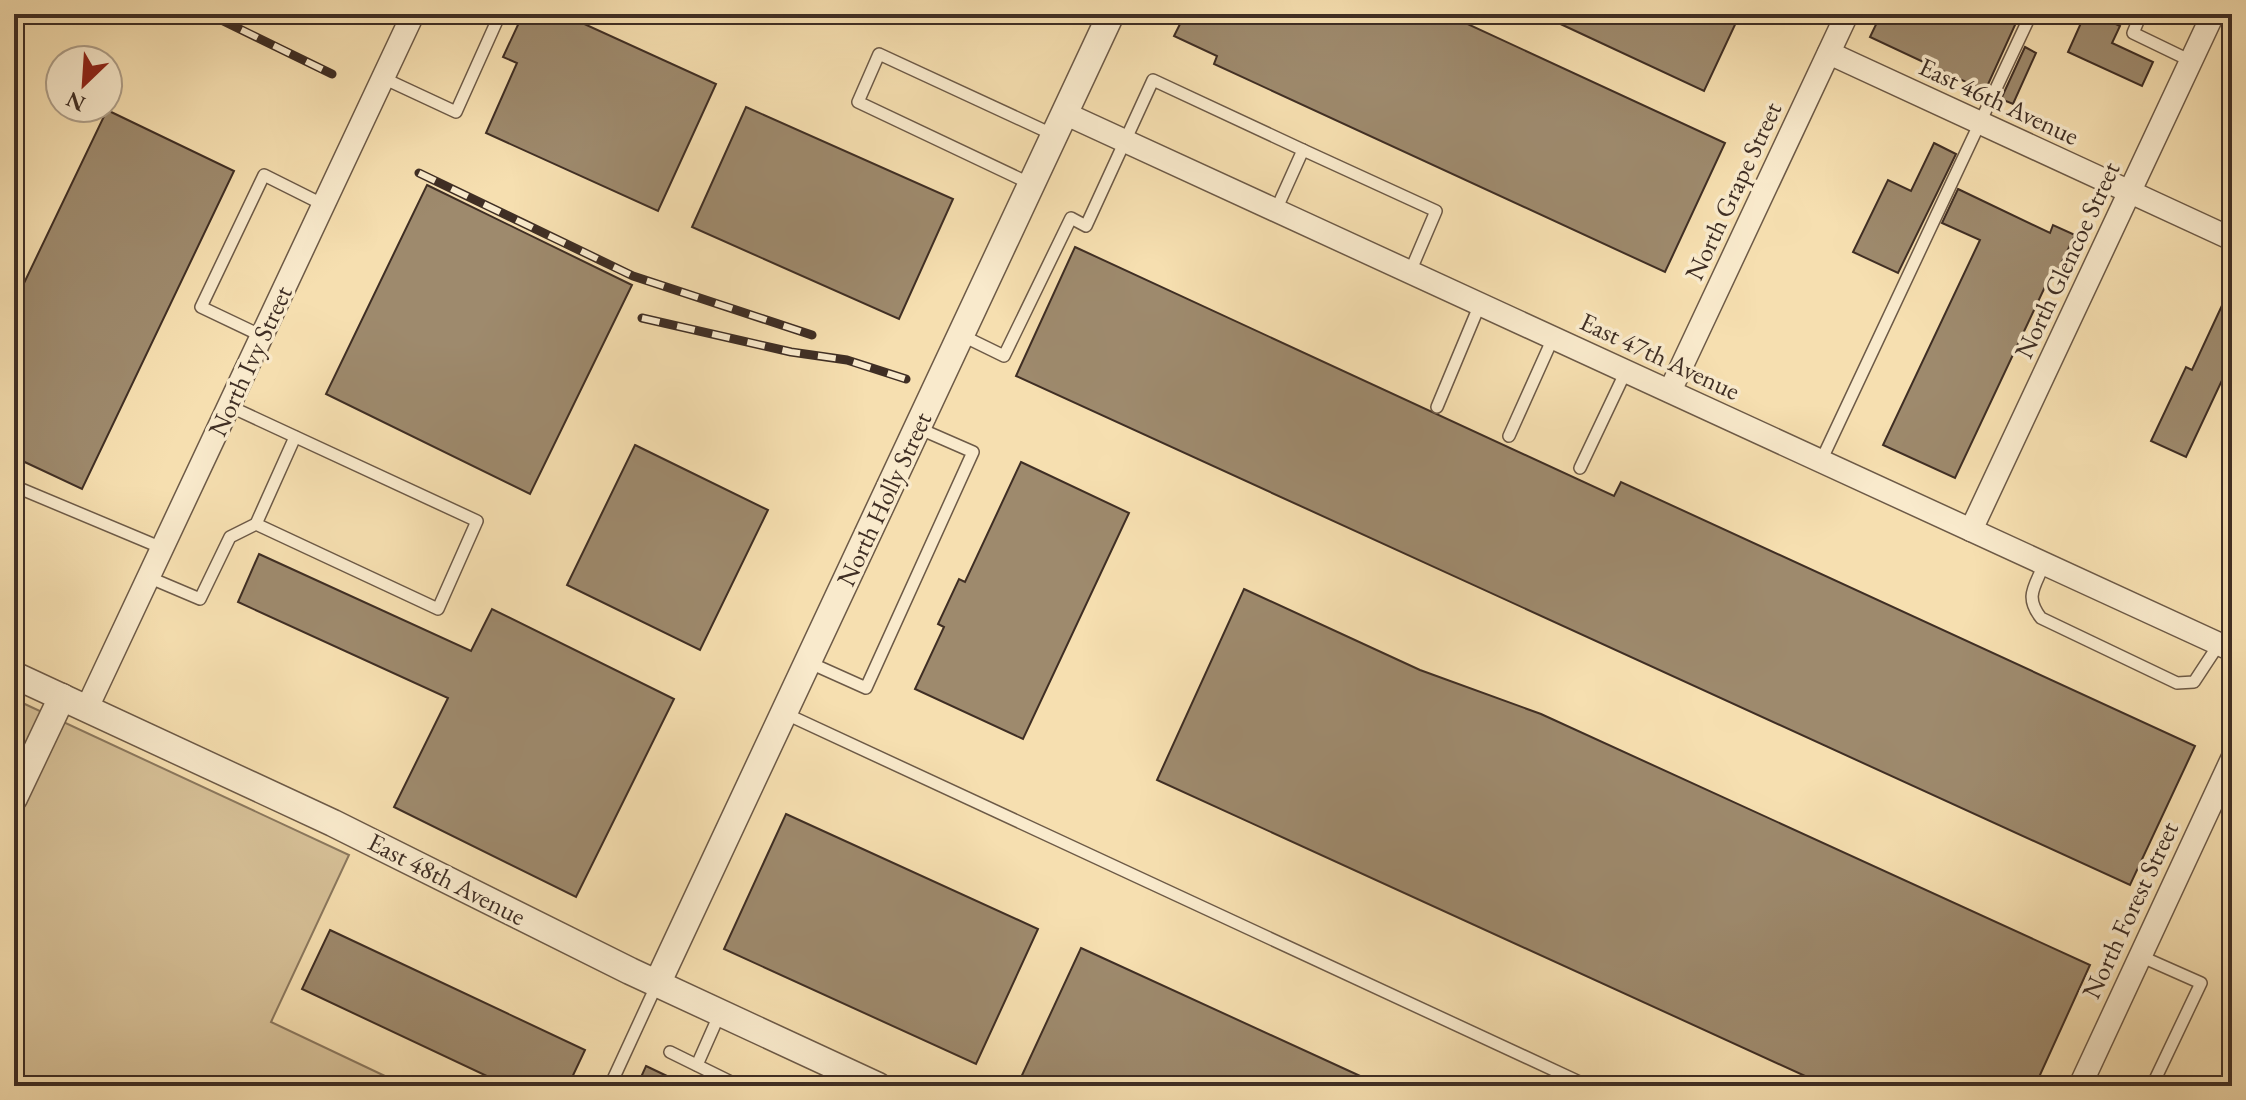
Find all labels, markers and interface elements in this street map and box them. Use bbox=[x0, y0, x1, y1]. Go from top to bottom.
north arrow bbox=[44, 44, 124, 124]
street label: East 46th Avenue bbox=[1914, 49, 2084, 153]
text: N bbox=[61, 85, 90, 119]
street label: North Grape Street bbox=[1677, 96, 1789, 286]
street label: North Glencoe Street bbox=[2007, 156, 2127, 364]
street label: North Ivy Street bbox=[200, 280, 300, 442]
street label: East 47th Avenue bbox=[1575, 304, 1745, 408]
street label: North Holly Street bbox=[829, 406, 939, 592]
street label: North Forest Street bbox=[2074, 816, 2186, 1004]
street label: East 48th Avenue bbox=[362, 825, 532, 933]

